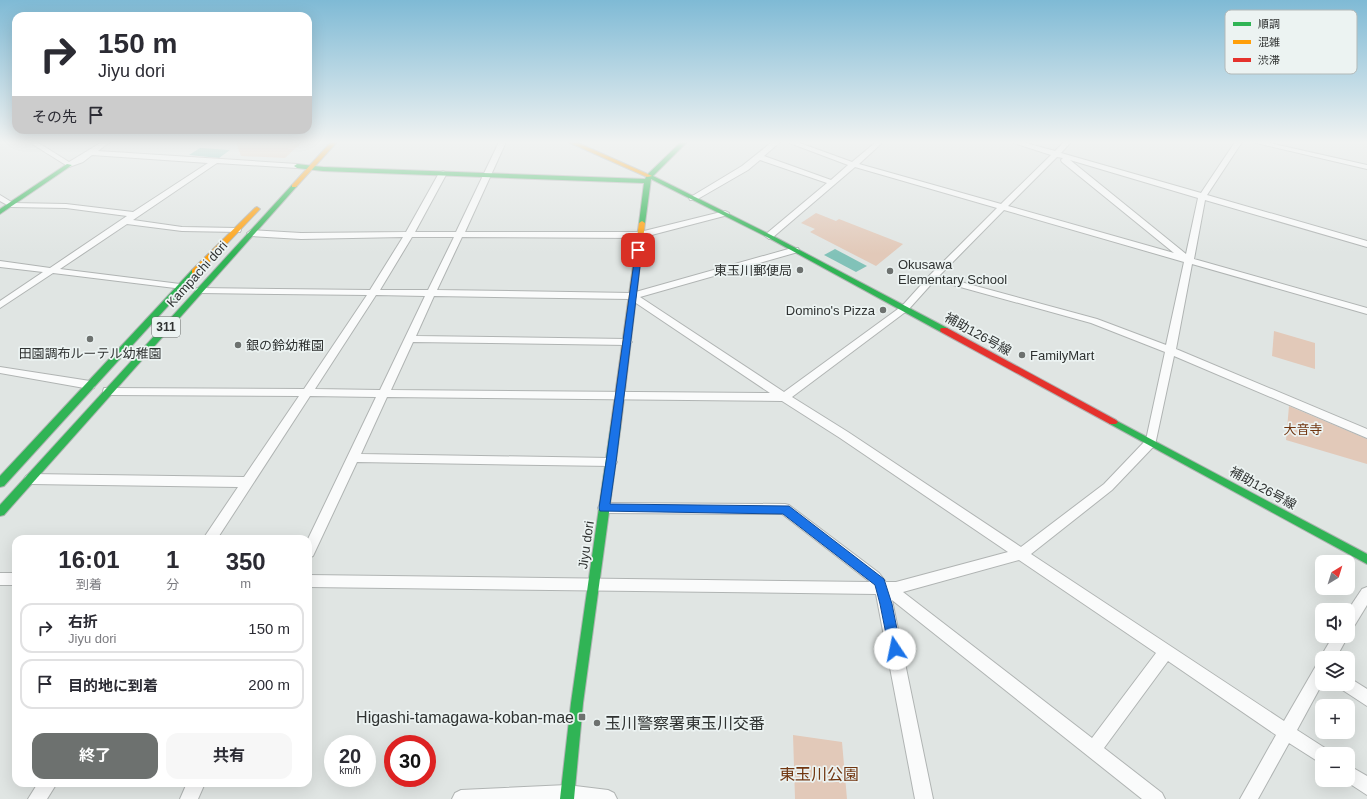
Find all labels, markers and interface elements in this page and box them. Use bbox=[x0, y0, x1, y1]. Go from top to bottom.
legend bbox=[1225, 10, 1357, 74]
text: 順調 bbox=[1258, 18, 1280, 30]
icon: right bbox=[32, 28, 84, 80]
text: 150 m bbox=[98, 28, 177, 59]
text: 混雑 bbox=[1258, 36, 1280, 48]
text: 渋滞 bbox=[1258, 54, 1280, 66]
text: Jiyu dori bbox=[98, 61, 165, 81]
icon: arrive bbox=[85, 104, 107, 126]
text: その先 bbox=[32, 108, 77, 125]
pin bbox=[621, 233, 655, 267]
street label: Kampachi dori bbox=[164, 238, 230, 310]
icon: arrive bbox=[627, 239, 649, 261]
place label: Okusawa Elementary School bbox=[898, 257, 1007, 287]
place label: 東玉川郵便局 bbox=[714, 263, 792, 278]
marker: 東玉川郵便局 bbox=[795, 265, 805, 275]
marker: Okusawa Elementary School bbox=[885, 266, 895, 276]
place label: Domino's Pizza bbox=[786, 303, 876, 318]
marker: Domino's Pizza bbox=[878, 305, 888, 315]
street label: 補助126号線 bbox=[942, 310, 1014, 358]
road number: 311 bbox=[152, 317, 180, 337]
marker: 田園調布ルーテル幼稚園 bbox=[85, 334, 95, 344]
place label: 銀の鈴幼稚園 bbox=[246, 338, 324, 353]
marker: 銀の鈴幼稚園 bbox=[233, 340, 243, 350]
place label: 田園調布ルーテル幼稚園 bbox=[18, 346, 162, 361]
place label: FamilyMart bbox=[1030, 348, 1095, 363]
marker: FamilyMart bbox=[1017, 350, 1027, 360]
park label: 大音寺 bbox=[1283, 422, 1323, 437]
street label: 補助126号線 bbox=[1227, 464, 1299, 512]
street label: Jiyu dori bbox=[575, 520, 597, 570]
text: 16:01 bbox=[58, 546, 120, 573]
text: 1 bbox=[166, 546, 179, 573]
text: 350 bbox=[226, 548, 266, 575]
north arrow bbox=[1315, 555, 1355, 595]
map controls bbox=[1315, 555, 1355, 787]
text: m bbox=[240, 576, 251, 591]
text: 到着 bbox=[76, 577, 102, 592]
text: 分 bbox=[166, 577, 179, 592]
button: sound bbox=[1315, 603, 1355, 643]
text: 右折 bbox=[68, 613, 98, 630]
icon: right bbox=[34, 617, 56, 639]
text: 150 m bbox=[248, 620, 290, 637]
position arrow bbox=[874, 628, 916, 670]
text: Jiyu dori bbox=[68, 631, 116, 646]
button: layers bbox=[1315, 651, 1355, 691]
icon: arrive bbox=[34, 673, 56, 695]
text: 200 m bbox=[248, 676, 290, 693]
text: 目的地に到着 bbox=[68, 677, 158, 694]
button: + bbox=[1315, 699, 1355, 739]
place label: Higashi-tamagawa-koban-mae bbox=[356, 709, 574, 726]
marker: Higashi-tamagawa-koban-mae bbox=[577, 712, 587, 722]
place label: 玉川警察署東玉川交番 bbox=[605, 715, 765, 732]
marker: 玉川警察署東玉川交番 bbox=[592, 718, 602, 728]
button: 終了 bbox=[32, 733, 158, 779]
button: 共有 bbox=[166, 733, 292, 779]
speed limit sign: 30 bbox=[384, 735, 436, 787]
text: 20 bbox=[339, 745, 361, 767]
button: − bbox=[1315, 747, 1355, 787]
text: km/h bbox=[339, 765, 361, 776]
park label: 東玉川公園 bbox=[779, 766, 859, 783]

